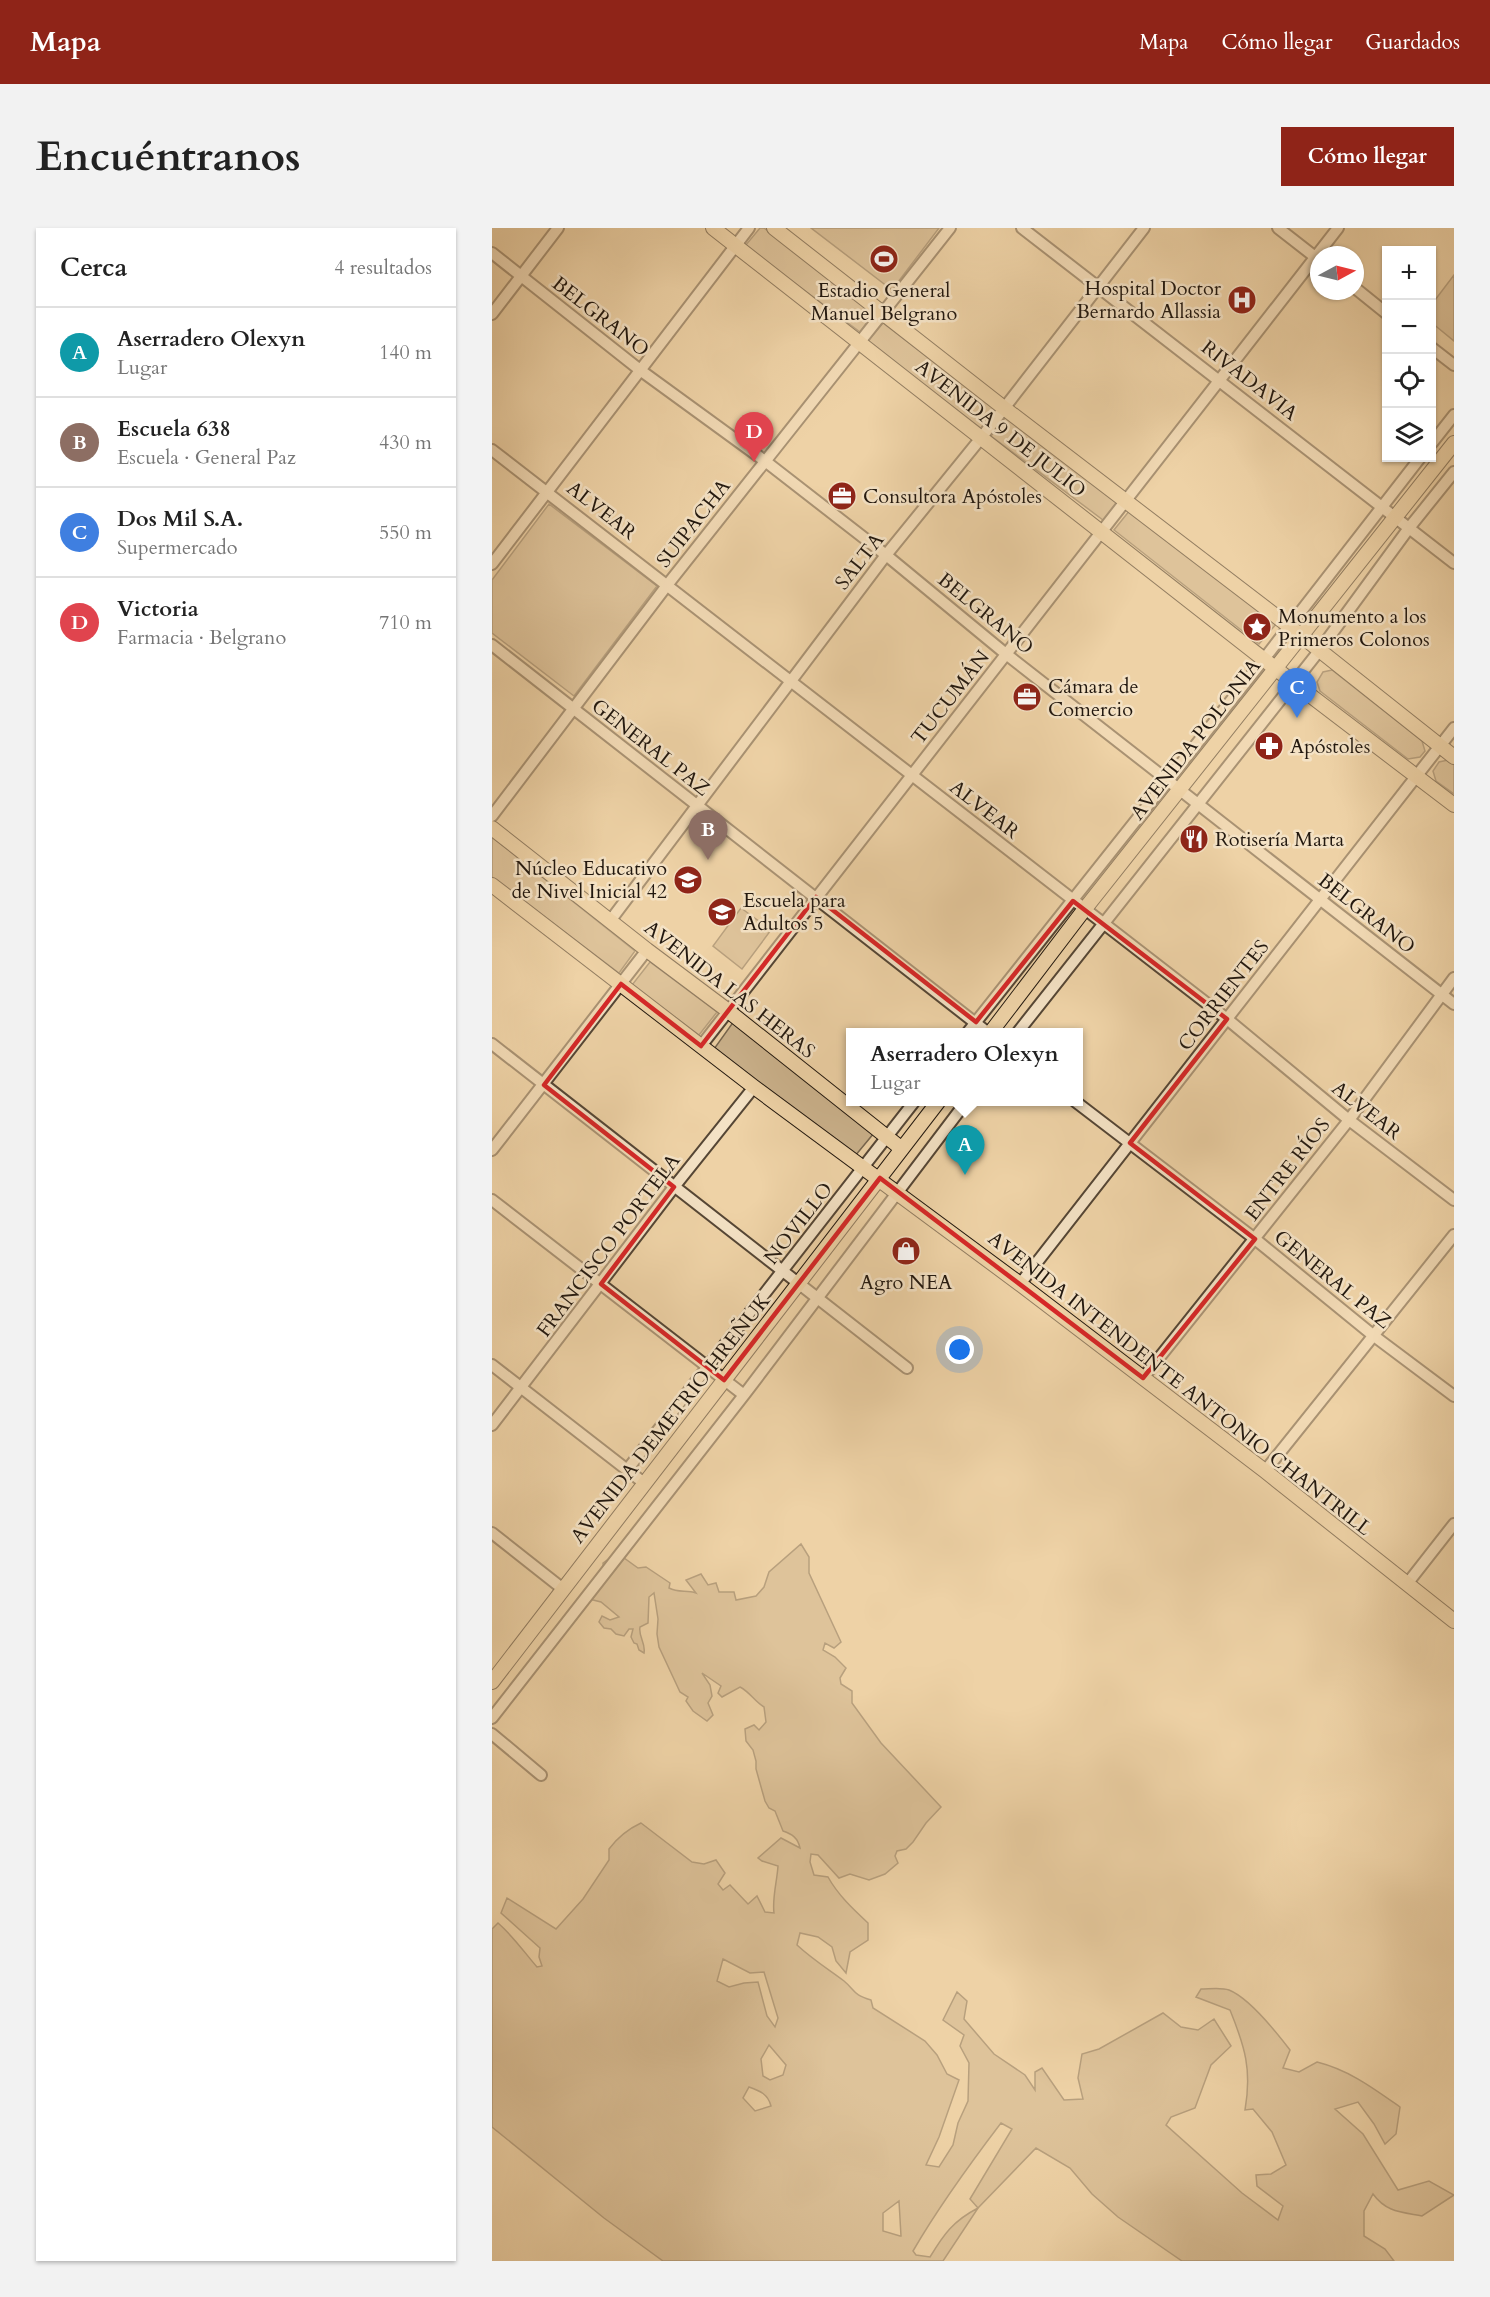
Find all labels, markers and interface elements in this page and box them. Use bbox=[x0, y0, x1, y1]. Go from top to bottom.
text: Mapa bbox=[30, 23, 101, 61]
text: Mapa bbox=[1139, 28, 1188, 57]
text: Cómo llegar bbox=[1221, 28, 1332, 57]
text: Guardados bbox=[1365, 28, 1460, 57]
button: Cómo llegar bbox=[1281, 127, 1454, 186]
text: Encuéntranos bbox=[36, 128, 301, 185]
sports icon: Estadio General Manuel Belgrano bbox=[868, 243, 900, 275]
north arrow bbox=[1310, 246, 1364, 300]
map controls bbox=[1382, 246, 1436, 462]
button: + bbox=[1382, 246, 1436, 300]
text: Cerca bbox=[60, 250, 127, 285]
text: 4 resultados bbox=[334, 254, 432, 281]
street label: BELGRANO bbox=[547, 270, 655, 363]
place label: Hospital Doctor Bernardo Allassia bbox=[1076, 275, 1222, 325]
place label: Estadio General Manuel Belgrano bbox=[811, 277, 957, 327]
hospital icon: Hospital Doctor Bernardo Allassia bbox=[1226, 284, 1258, 316]
button: − bbox=[1382, 300, 1436, 354]
text: Aserradero Olexyn bbox=[117, 324, 305, 354]
street label: RIVADAVIA bbox=[1196, 334, 1304, 427]
text: A bbox=[72, 339, 87, 366]
text: 140 m bbox=[379, 339, 432, 366]
street label: AVENIDA 9 DE JULIO bbox=[910, 353, 1092, 504]
text: Lugar bbox=[117, 354, 167, 381]
button: locate bbox=[1382, 354, 1436, 408]
button: layers bbox=[1382, 408, 1436, 462]
pin: D bbox=[734, 412, 774, 462]
text: Escuela 638 bbox=[117, 414, 231, 444]
text: B bbox=[72, 429, 87, 456]
text: 430 m bbox=[379, 429, 432, 456]
text: Escuela · General Paz bbox=[117, 444, 296, 471]
street label: SUIPACHA bbox=[650, 473, 737, 573]
street label: ALVEAR bbox=[561, 475, 642, 546]
office icon: Consultora Apóstoles bbox=[826, 480, 858, 512]
place label: Consultora Apóstoles bbox=[863, 483, 1042, 510]
text: Dos Mil S.A. bbox=[117, 504, 243, 534]
text: C bbox=[72, 519, 87, 546]
text: 550 m bbox=[379, 519, 432, 546]
street label: SALTA bbox=[829, 527, 891, 595]
text: Supermercado bbox=[117, 534, 238, 561]
street label: BELGRANO bbox=[932, 566, 1039, 660]
text: Victoria bbox=[117, 594, 199, 624]
place label: Monumento a los Primeros Colonos bbox=[1278, 603, 1430, 653]
text: D bbox=[71, 609, 88, 636]
text: 710 m bbox=[379, 609, 432, 636]
place icon: Monumento a los Primeros Colonos bbox=[1241, 611, 1273, 643]
text: Farmacia · Belgrano bbox=[117, 624, 286, 651]
street label: TUCUMÁN bbox=[905, 645, 996, 750]
street label: AVENIDA POLONIA bbox=[1124, 653, 1267, 825]
pin: C bbox=[1278, 668, 1316, 718]
place label: Cámara de Comercio bbox=[1048, 673, 1139, 723]
office icon: Cámara de Comercio bbox=[1011, 681, 1043, 713]
street label: GENERAL PAZ bbox=[586, 693, 716, 802]
pharmacy icon: Apóstoles bbox=[1253, 730, 1285, 762]
place label: Apóstoles bbox=[1290, 733, 1370, 760]
street label: ALVEAR bbox=[944, 774, 1025, 845]
pin: B bbox=[688, 810, 728, 860]
restaurant icon: Rotisería Marta bbox=[1178, 823, 1210, 855]
place label: Rotisería Marta bbox=[1215, 826, 1344, 853]
place label: Núcleo Educativo de Nivel Inicial 42 bbox=[511, 855, 667, 905]
school or university icon: Núcleo Educativo de Nivel Inicial 42 bbox=[672, 864, 704, 896]
street label: BELGRANO bbox=[1313, 867, 1421, 960]
place label: Escuela para Adultos 5 bbox=[743, 887, 846, 937]
school or university icon: Escuela para Adultos 5 bbox=[706, 896, 738, 928]
street label: AVENIDA LAS HERAS bbox=[639, 914, 821, 1065]
street label: CORRIENTES bbox=[1172, 934, 1275, 1056]
popup bbox=[846, 1028, 1083, 1106]
text: Aserradero Olexyn bbox=[870, 1039, 1059, 1069]
text: Lugar bbox=[870, 1069, 921, 1096]
street label: ALVEAR bbox=[1326, 1075, 1407, 1146]
street label: ENTRE RÍOS bbox=[1239, 1112, 1336, 1226]
pin: A bbox=[946, 1126, 984, 1175]
street label: FRANCISCO PORTELA bbox=[531, 1148, 687, 1342]
street label: NOVILLO bbox=[758, 1177, 839, 1270]
street label: GENERAL PAZ bbox=[1268, 1224, 1397, 1335]
street label: AVENIDA INTENDENTE ANTONIO CHANTRILL bbox=[982, 1225, 1378, 1542]
shop icon: Agro NEA bbox=[890, 1235, 922, 1267]
place label: Agro NEA bbox=[860, 1269, 953, 1296]
street label: AVENIDA DEMETRIO HREÑUK bbox=[564, 1288, 777, 1549]
your location bbox=[945, 1335, 974, 1364]

